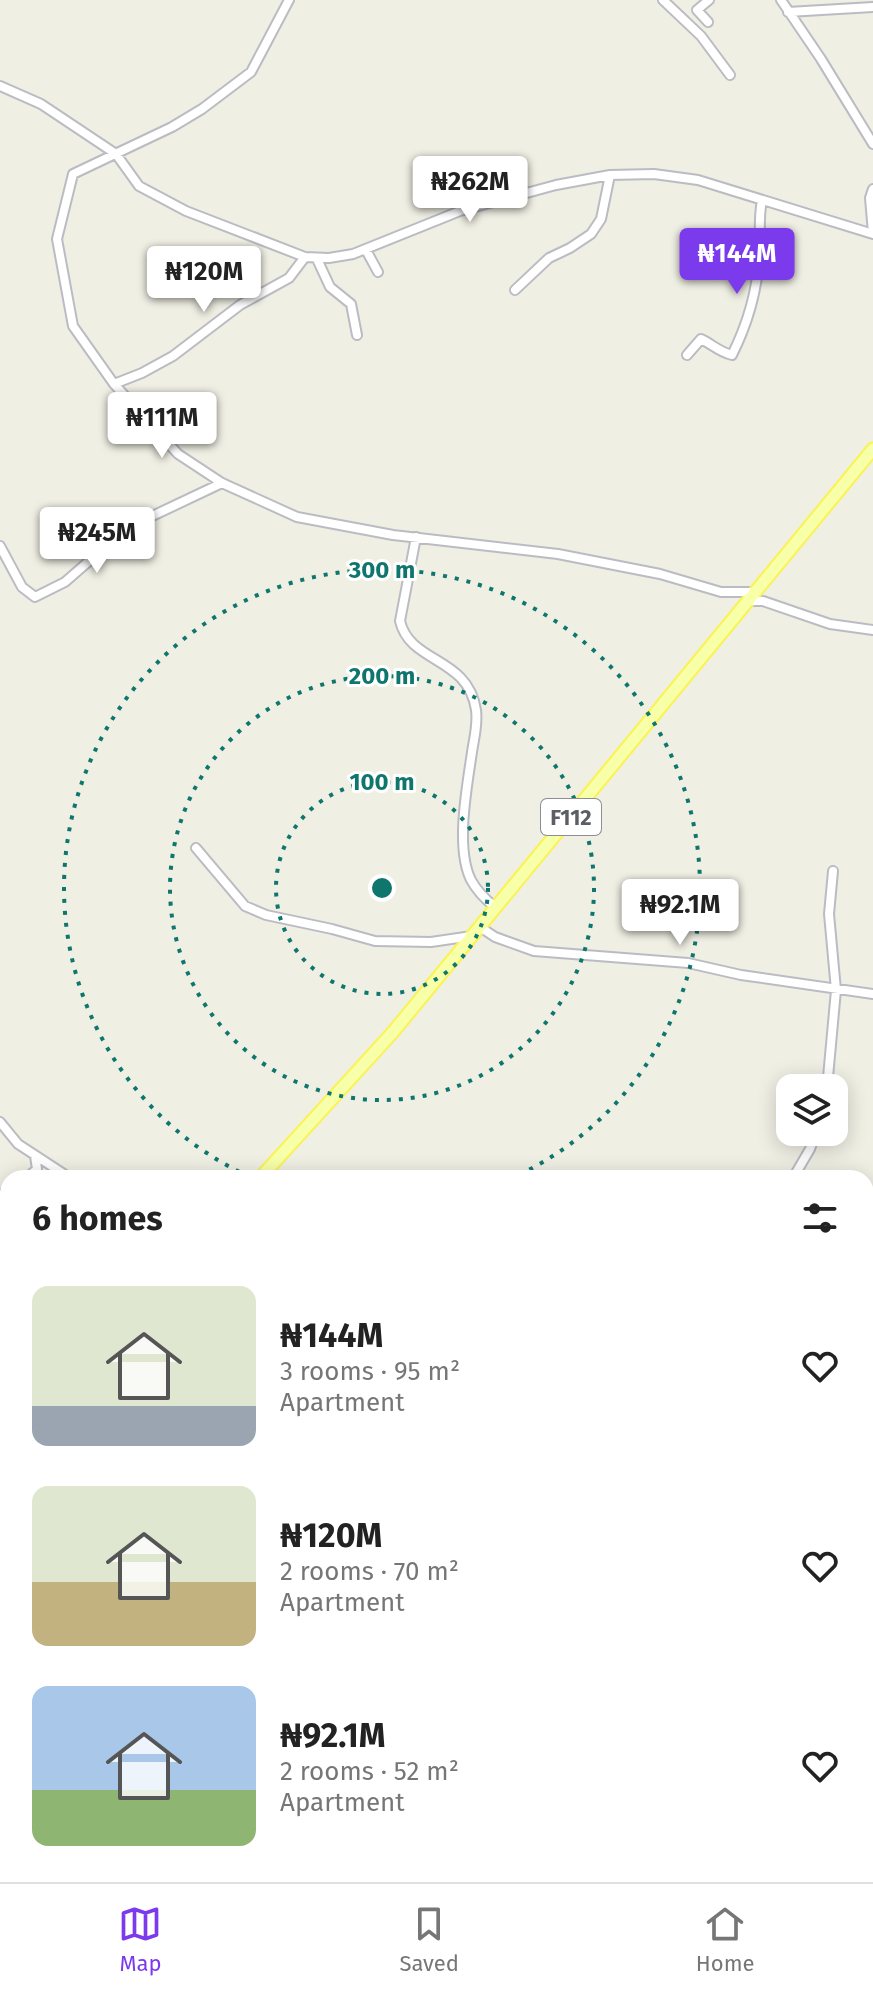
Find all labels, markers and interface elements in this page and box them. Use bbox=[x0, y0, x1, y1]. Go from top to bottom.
pin: ₦262M bbox=[414, 156, 526, 224]
text: ₦262M bbox=[431, 166, 509, 197]
pin: ₦144M bbox=[681, 228, 793, 296]
text: ₦144M bbox=[698, 238, 776, 269]
pin: ₦120M bbox=[148, 246, 260, 314]
text: ₦120M bbox=[165, 256, 243, 287]
pin: ₦111M bbox=[106, 392, 218, 460]
text: ₦111M bbox=[126, 402, 198, 433]
pin: ₦245M bbox=[41, 507, 153, 575]
text: ₦245M bbox=[58, 517, 136, 548]
text: 300 m bbox=[348, 556, 415, 584]
text: 200 m bbox=[349, 662, 415, 690]
text: 100 m bbox=[349, 768, 415, 796]
road number: F112 bbox=[541, 799, 601, 835]
centre of rings bbox=[368, 874, 396, 902]
pin: ₦92.1M bbox=[615, 879, 745, 947]
text: ₦92.1M bbox=[640, 889, 720, 920]
map controls bbox=[776, 1074, 848, 1146]
button: layers bbox=[776, 1074, 848, 1146]
icon: filters bbox=[798, 1196, 842, 1240]
text: 6 homes bbox=[32, 1198, 163, 1239]
text: ₦144M bbox=[280, 1315, 383, 1356]
icon: home bbox=[96, 1318, 192, 1414]
icon: heart bbox=[798, 1344, 842, 1388]
text: 3 rooms · 95 m² bbox=[280, 1356, 460, 1387]
text: Apartment bbox=[280, 1387, 405, 1418]
text: ₦120M bbox=[280, 1515, 382, 1556]
icon: home bbox=[96, 1518, 192, 1614]
icon: heart bbox=[798, 1544, 842, 1588]
text: 2 rooms · 70 m² bbox=[280, 1556, 459, 1587]
text: Apartment bbox=[280, 1587, 405, 1618]
text: ₦92.1M bbox=[280, 1715, 385, 1756]
icon: home bbox=[96, 1718, 192, 1814]
icon: heart bbox=[798, 1744, 842, 1788]
text: 2 rooms · 52 m² bbox=[280, 1756, 459, 1787]
text: Apartment bbox=[280, 1787, 405, 1818]
tab: Map bbox=[118, 1902, 162, 1977]
tab: Saved bbox=[399, 1902, 459, 1977]
tab: Home bbox=[696, 1902, 755, 1977]

